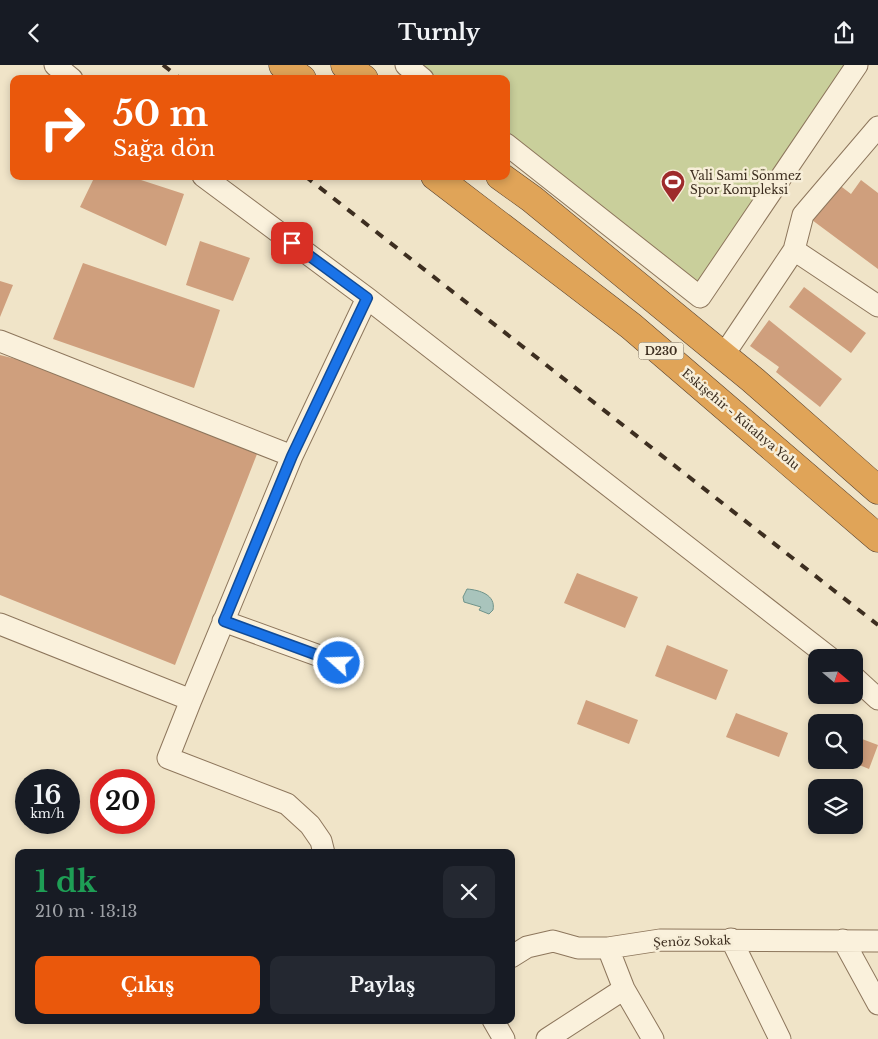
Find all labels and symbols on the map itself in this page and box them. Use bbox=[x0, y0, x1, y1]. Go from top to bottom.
place label: Vali Sami Sönmez Spor Kompleksi bbox=[689, 168, 802, 197]
sports icon: Vali Sami Sönmez Spor Kompleksi bbox=[660, 169, 686, 203]
pin bbox=[271, 222, 313, 264]
road number: D230 bbox=[638, 343, 684, 359]
street label: Eskişehir - Kütahya Yolu bbox=[679, 365, 803, 473]
position arrow bbox=[312, 636, 364, 688]
north arrow bbox=[808, 649, 862, 704]
speed limit sign: 20 bbox=[90, 769, 155, 834]
street label: Şenöz Sokak bbox=[653, 932, 732, 950]

